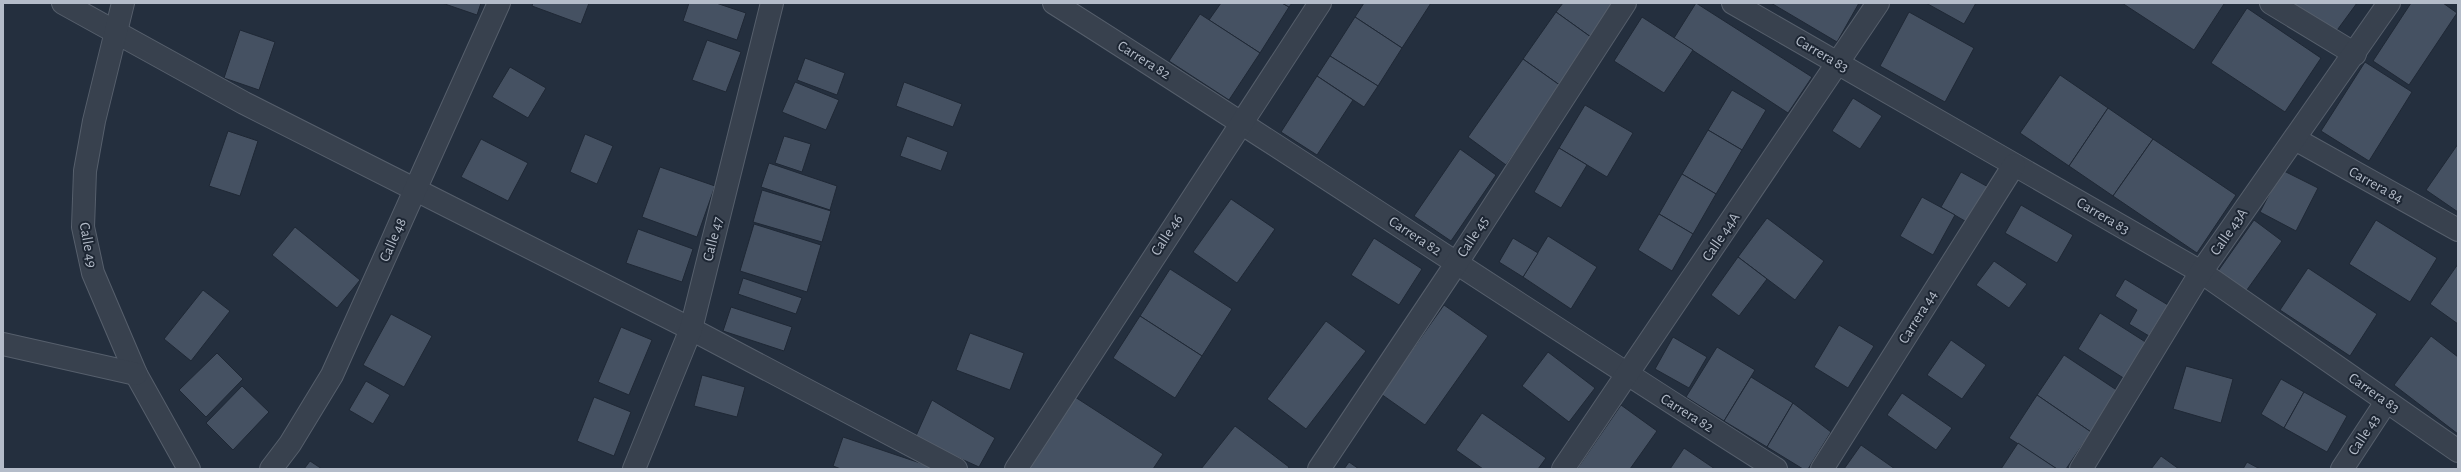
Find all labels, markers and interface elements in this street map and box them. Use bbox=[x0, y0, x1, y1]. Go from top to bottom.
street label: Carrera 83 bbox=[1793, 33, 1851, 75]
street label: Carrera 82 bbox=[1115, 38, 1173, 82]
street label: Carrera 84 bbox=[2346, 164, 2406, 206]
street label: Carrera 83 bbox=[2074, 195, 2132, 237]
street label: Calle 43A bbox=[2207, 205, 2251, 258]
street label: Calle 44A bbox=[1700, 210, 1743, 264]
street label: Calle 46 bbox=[1148, 212, 1186, 258]
street label: Carrera 82 bbox=[1386, 214, 1444, 259]
street label: Calle 45 bbox=[1454, 214, 1492, 260]
street label: Calle 47 bbox=[700, 215, 726, 263]
street label: Calle 48 bbox=[377, 216, 409, 264]
street label: Calle 49 bbox=[77, 221, 99, 269]
street label: Carrera 44 bbox=[1896, 288, 1940, 346]
street label: Carrera 83 bbox=[2346, 370, 2402, 416]
street label: Carrera 82 bbox=[1658, 391, 1716, 435]
street label: Calle 43 bbox=[2345, 412, 2383, 458]

